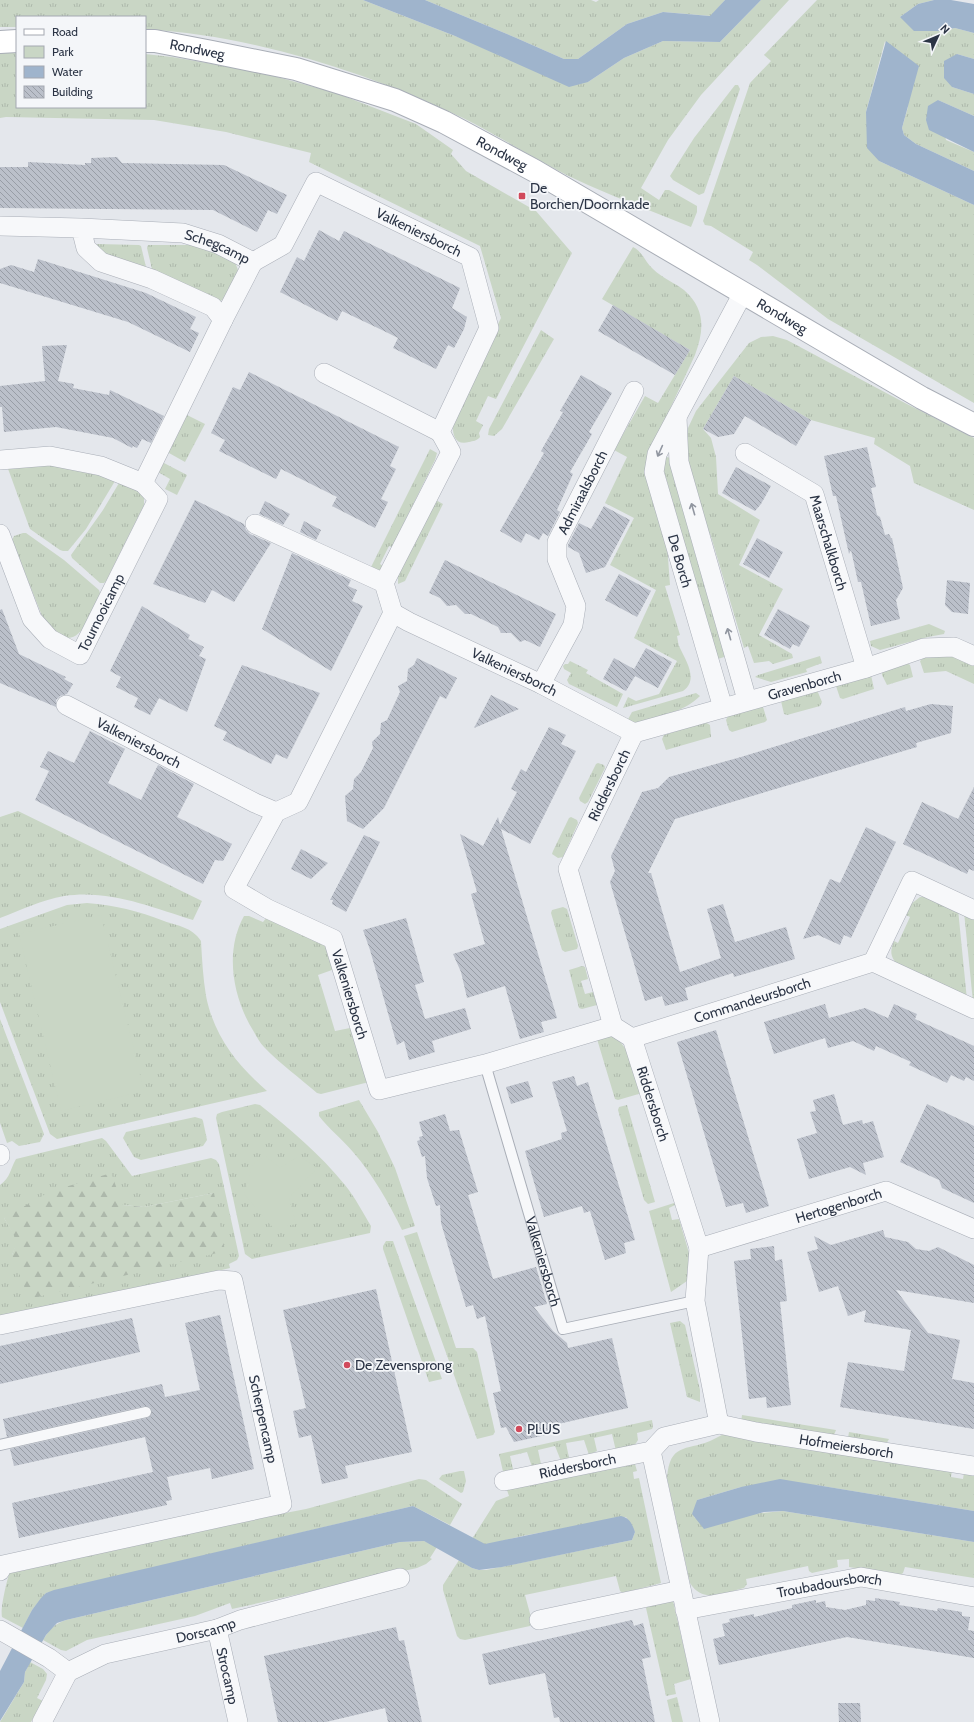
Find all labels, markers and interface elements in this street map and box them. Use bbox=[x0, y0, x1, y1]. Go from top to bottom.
legend bbox=[16, 16, 146, 108]
north arrow bbox=[918, 16, 958, 56]
text: N bbox=[937, 21, 953, 37]
text: Road bbox=[52, 24, 78, 39]
street label: Rondweg bbox=[168, 35, 227, 64]
text: Park bbox=[52, 44, 74, 59]
text: Water bbox=[52, 64, 83, 79]
text: Building bbox=[52, 84, 94, 99]
street label: Rondweg bbox=[473, 132, 532, 175]
place label: De Borchen/Doornkade bbox=[530, 179, 649, 213]
marker: De Borchen/Doornkade bbox=[517, 191, 527, 201]
street label: Valkeniersborch bbox=[373, 204, 465, 261]
street label: Schegcamp bbox=[182, 225, 253, 268]
street label: Rondweg bbox=[753, 294, 812, 338]
one-way arrow bbox=[655, 444, 663, 456]
street label: Admiraalsborch bbox=[553, 447, 611, 537]
street label: Maarschalkborch bbox=[806, 493, 851, 593]
one-way arrow bbox=[689, 503, 696, 516]
street label: De Borch bbox=[664, 532, 696, 590]
street label: Tournooicamp bbox=[74, 570, 128, 655]
one-way arrow bbox=[724, 628, 732, 641]
street label: Valkeniersborch bbox=[469, 644, 561, 700]
street label: Gravenborch bbox=[766, 666, 843, 704]
street label: Valkeniersborch bbox=[93, 713, 184, 772]
street label: Riddersborch bbox=[584, 746, 634, 824]
street label: Valkeniersborch bbox=[328, 947, 372, 1042]
street label: Commandeursborch bbox=[692, 973, 813, 1027]
street label: Riddersborch bbox=[633, 1064, 673, 1144]
street label: Hertogenborch bbox=[793, 1184, 884, 1227]
street label: Valkeniersborch bbox=[521, 1214, 565, 1309]
place label: De Zevensprong bbox=[355, 1356, 453, 1374]
marker: De Zevensprong bbox=[342, 1360, 352, 1370]
street label: Scherpencamp bbox=[245, 1373, 282, 1465]
place label: PLUS bbox=[527, 1420, 560, 1438]
marker: PLUS bbox=[514, 1424, 524, 1434]
street label: Hofmeiersborch bbox=[798, 1430, 895, 1462]
street label: Riddersborch bbox=[537, 1449, 617, 1483]
street label: Troubadoursborch bbox=[775, 1568, 884, 1602]
street label: Dorscamp bbox=[174, 1613, 238, 1647]
street label: Strocamp bbox=[212, 1646, 243, 1706]

